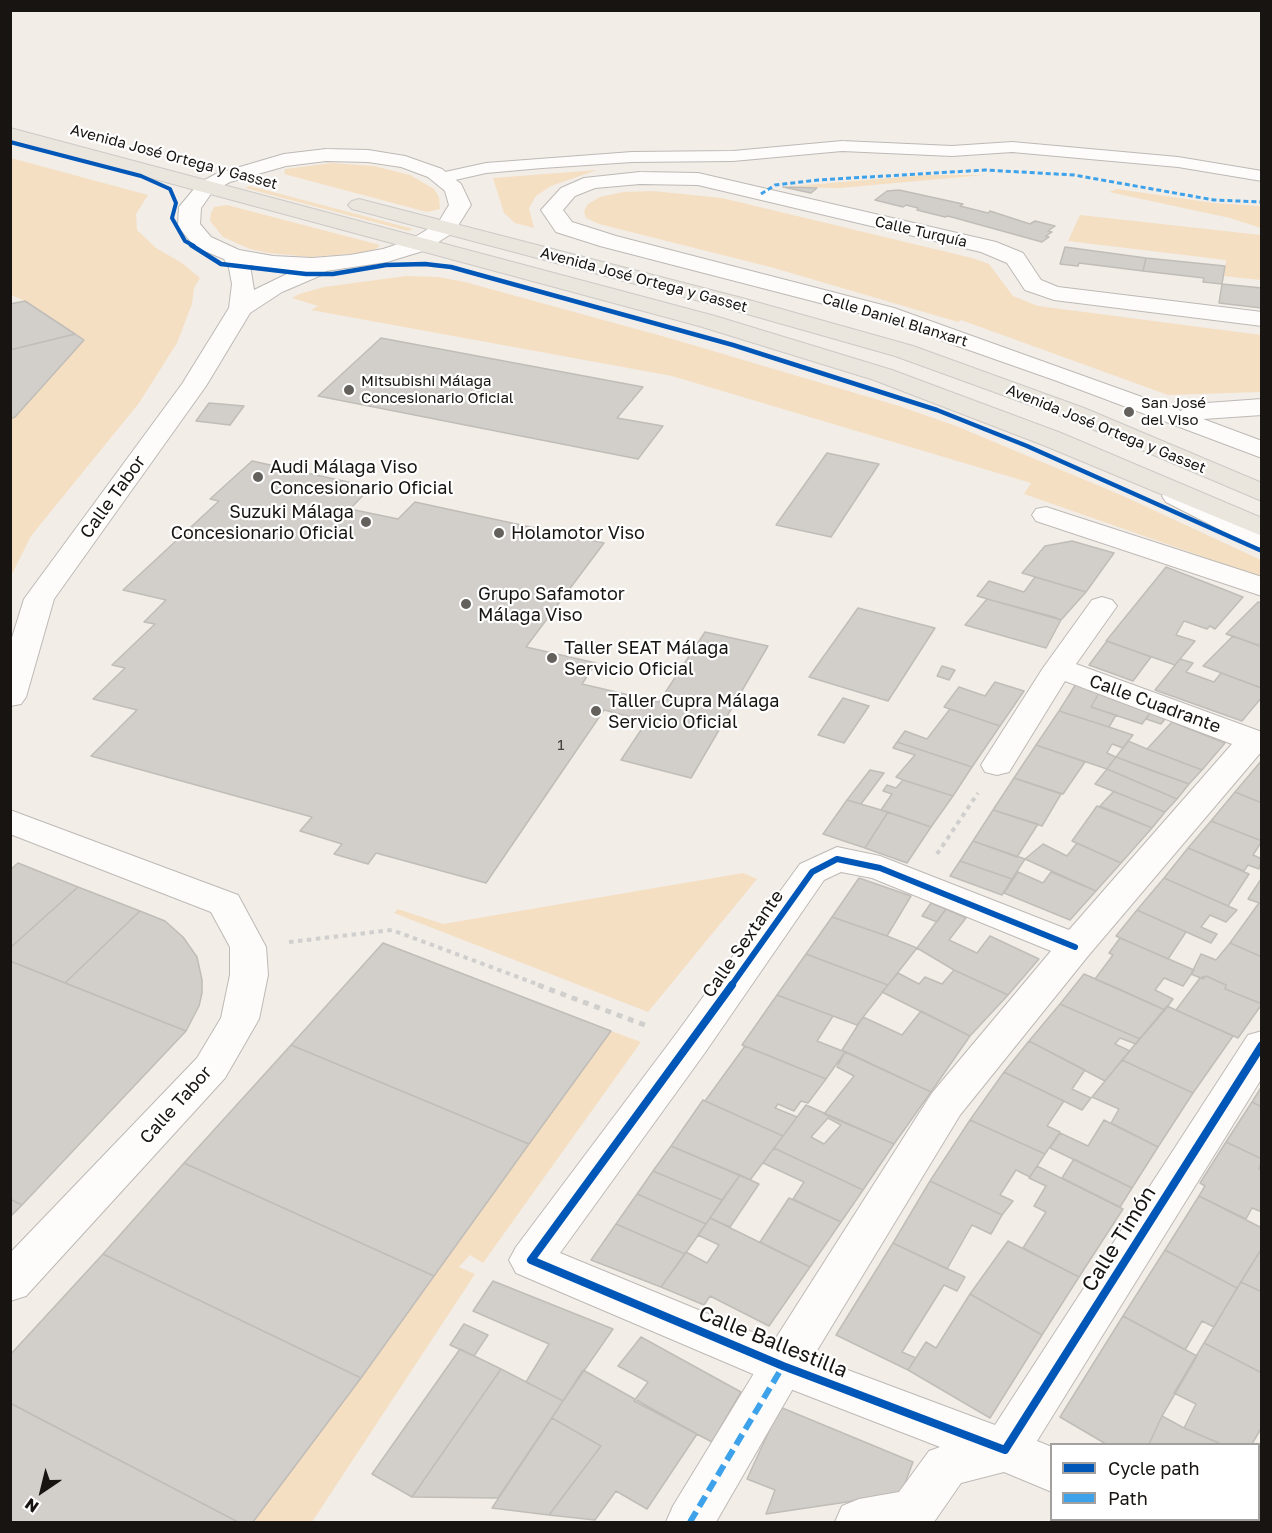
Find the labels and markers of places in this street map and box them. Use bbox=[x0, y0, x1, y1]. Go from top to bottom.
place label: Mitsubishi Málaga Concesionario Oficial bbox=[361, 372, 514, 407]
marker: Mitsubishi Málaga Concesionario Oficial bbox=[342, 383, 356, 397]
place label: San José del Viso bbox=[1141, 394, 1206, 429]
marker: San José del Viso bbox=[1122, 405, 1136, 419]
place label: Audi Málaga Viso Concesionario Oficial bbox=[270, 456, 453, 498]
marker: Audi Málaga Viso Concesionario Oficial bbox=[251, 470, 265, 484]
place label: Suzuki Málaga Concesionario Oficial bbox=[171, 501, 354, 544]
marker: Suzuki Málaga Concesionario Oficial bbox=[359, 515, 373, 529]
place label: Holamotor Viso bbox=[511, 522, 645, 544]
marker: Holamotor Viso bbox=[492, 526, 506, 540]
place label: Grupo Safamotor Málaga Viso bbox=[478, 583, 625, 626]
marker: Grupo Safamotor Málaga Viso bbox=[459, 597, 473, 611]
place label: Taller SEAT Málaga Servicio Oficial bbox=[564, 637, 729, 680]
marker: Taller SEAT Málaga Servicio Oficial bbox=[545, 651, 559, 665]
place label: Taller Cupra Málaga Servicio Oficial bbox=[608, 690, 780, 732]
marker: Taller Cupra Málaga Servicio Oficial bbox=[589, 704, 603, 718]

